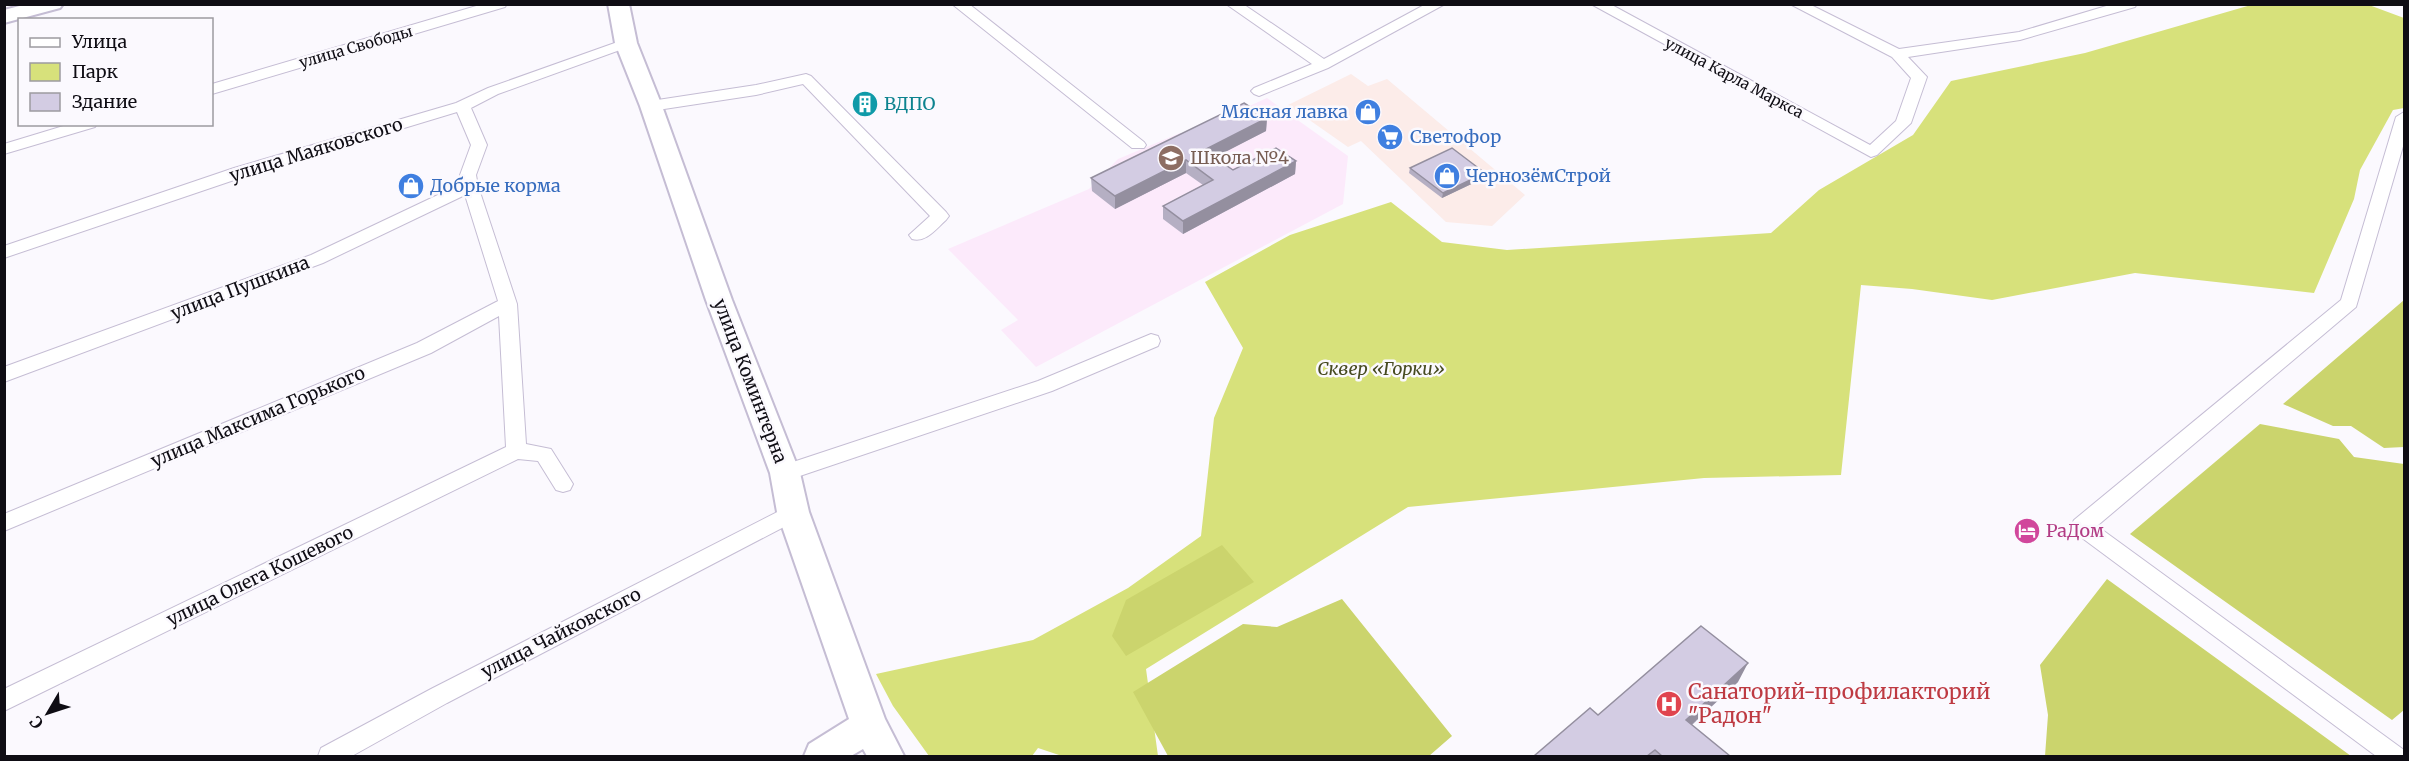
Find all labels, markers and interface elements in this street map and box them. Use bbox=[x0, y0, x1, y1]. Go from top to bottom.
legend bbox=[18, 18, 213, 126]
street label: улица Свободы bbox=[297, 21, 415, 72]
text: Улица bbox=[71, 30, 127, 53]
street label: улица Карла Маркса bbox=[1662, 33, 1807, 122]
text: Парк bbox=[72, 60, 118, 83]
building icon: ВДПО bbox=[850, 89, 880, 119]
text: Здание bbox=[72, 90, 137, 113]
place label: ВДПО bbox=[884, 92, 936, 115]
shop icon: Мясная лавка bbox=[1353, 97, 1383, 127]
place label: Мясная лавка bbox=[1221, 100, 1348, 123]
street label: улица Маяковского bbox=[226, 112, 405, 187]
supermarket icon: Светофор bbox=[1375, 122, 1405, 152]
place label: Светофор bbox=[1410, 125, 1501, 148]
school or university icon: Школа №4 bbox=[1156, 143, 1186, 173]
place label: Школа №4 bbox=[1190, 146, 1289, 169]
shop icon: ЧернозёмСтрой bbox=[1432, 161, 1462, 191]
place label: ЧернозёмСтрой bbox=[1466, 164, 1611, 187]
shop icon: Добрые корма bbox=[396, 171, 426, 201]
place label: Добрые корма bbox=[430, 174, 561, 197]
street label: улица Пушкина bbox=[167, 250, 313, 325]
street label: улица Коминтерна bbox=[708, 295, 793, 467]
park label: Сквер «Горки» bbox=[1317, 357, 1445, 380]
street label: улица Максима Горького bbox=[147, 361, 368, 472]
hotel icon: РаДом bbox=[2012, 516, 2042, 546]
place label: РаДом bbox=[2046, 519, 2105, 542]
street label: улица Олега Кошевого bbox=[163, 520, 357, 631]
street label: улица Чайковского bbox=[477, 582, 645, 683]
place label: Санаторий-профилакторий "Радон" bbox=[1688, 678, 1991, 729]
north arrow bbox=[18, 683, 78, 743]
hospital icon: Санаторий-профилакторий "Радон" bbox=[1654, 689, 1684, 719]
text: С bbox=[25, 712, 47, 733]

